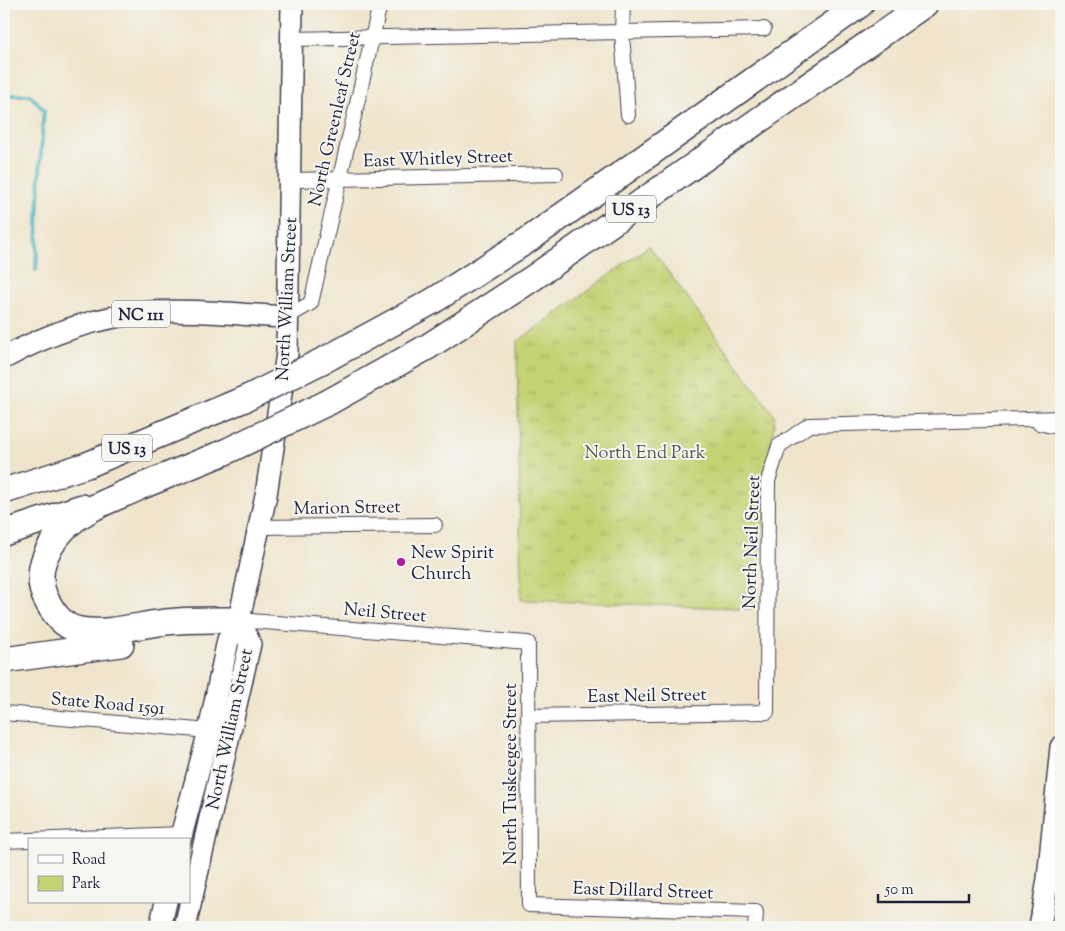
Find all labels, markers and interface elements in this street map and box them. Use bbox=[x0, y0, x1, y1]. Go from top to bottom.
street label: North Greenleaf Street bbox=[303, 30, 369, 209]
street label: East Whitley Street bbox=[363, 144, 514, 176]
road number: US 13 bbox=[606, 195, 656, 222]
street label: North William Street bbox=[271, 217, 305, 382]
road number: NC 111 bbox=[112, 300, 170, 328]
road number: US 13 bbox=[102, 434, 152, 462]
park label: North End Park bbox=[584, 441, 706, 467]
street label: North Neil Street bbox=[738, 475, 768, 610]
street label: Marion Street bbox=[293, 495, 401, 523]
place label: New Spirit Church bbox=[411, 541, 494, 588]
marker: New Spirit Church bbox=[395, 556, 407, 568]
street label: Neil Street bbox=[342, 597, 427, 631]
street label: North William Street bbox=[201, 647, 261, 812]
street label: North Tuskeegee Street bbox=[499, 683, 525, 865]
street label: East Neil Street bbox=[587, 683, 707, 711]
street label: State Road 1591 bbox=[49, 687, 166, 723]
legend bbox=[28, 838, 190, 904]
text: Road bbox=[72, 850, 106, 871]
scale bar bbox=[878, 871, 969, 903]
text: Park bbox=[72, 874, 101, 895]
street label: East Dillard Street bbox=[572, 877, 714, 907]
text: 50 m bbox=[884, 880, 914, 901]

